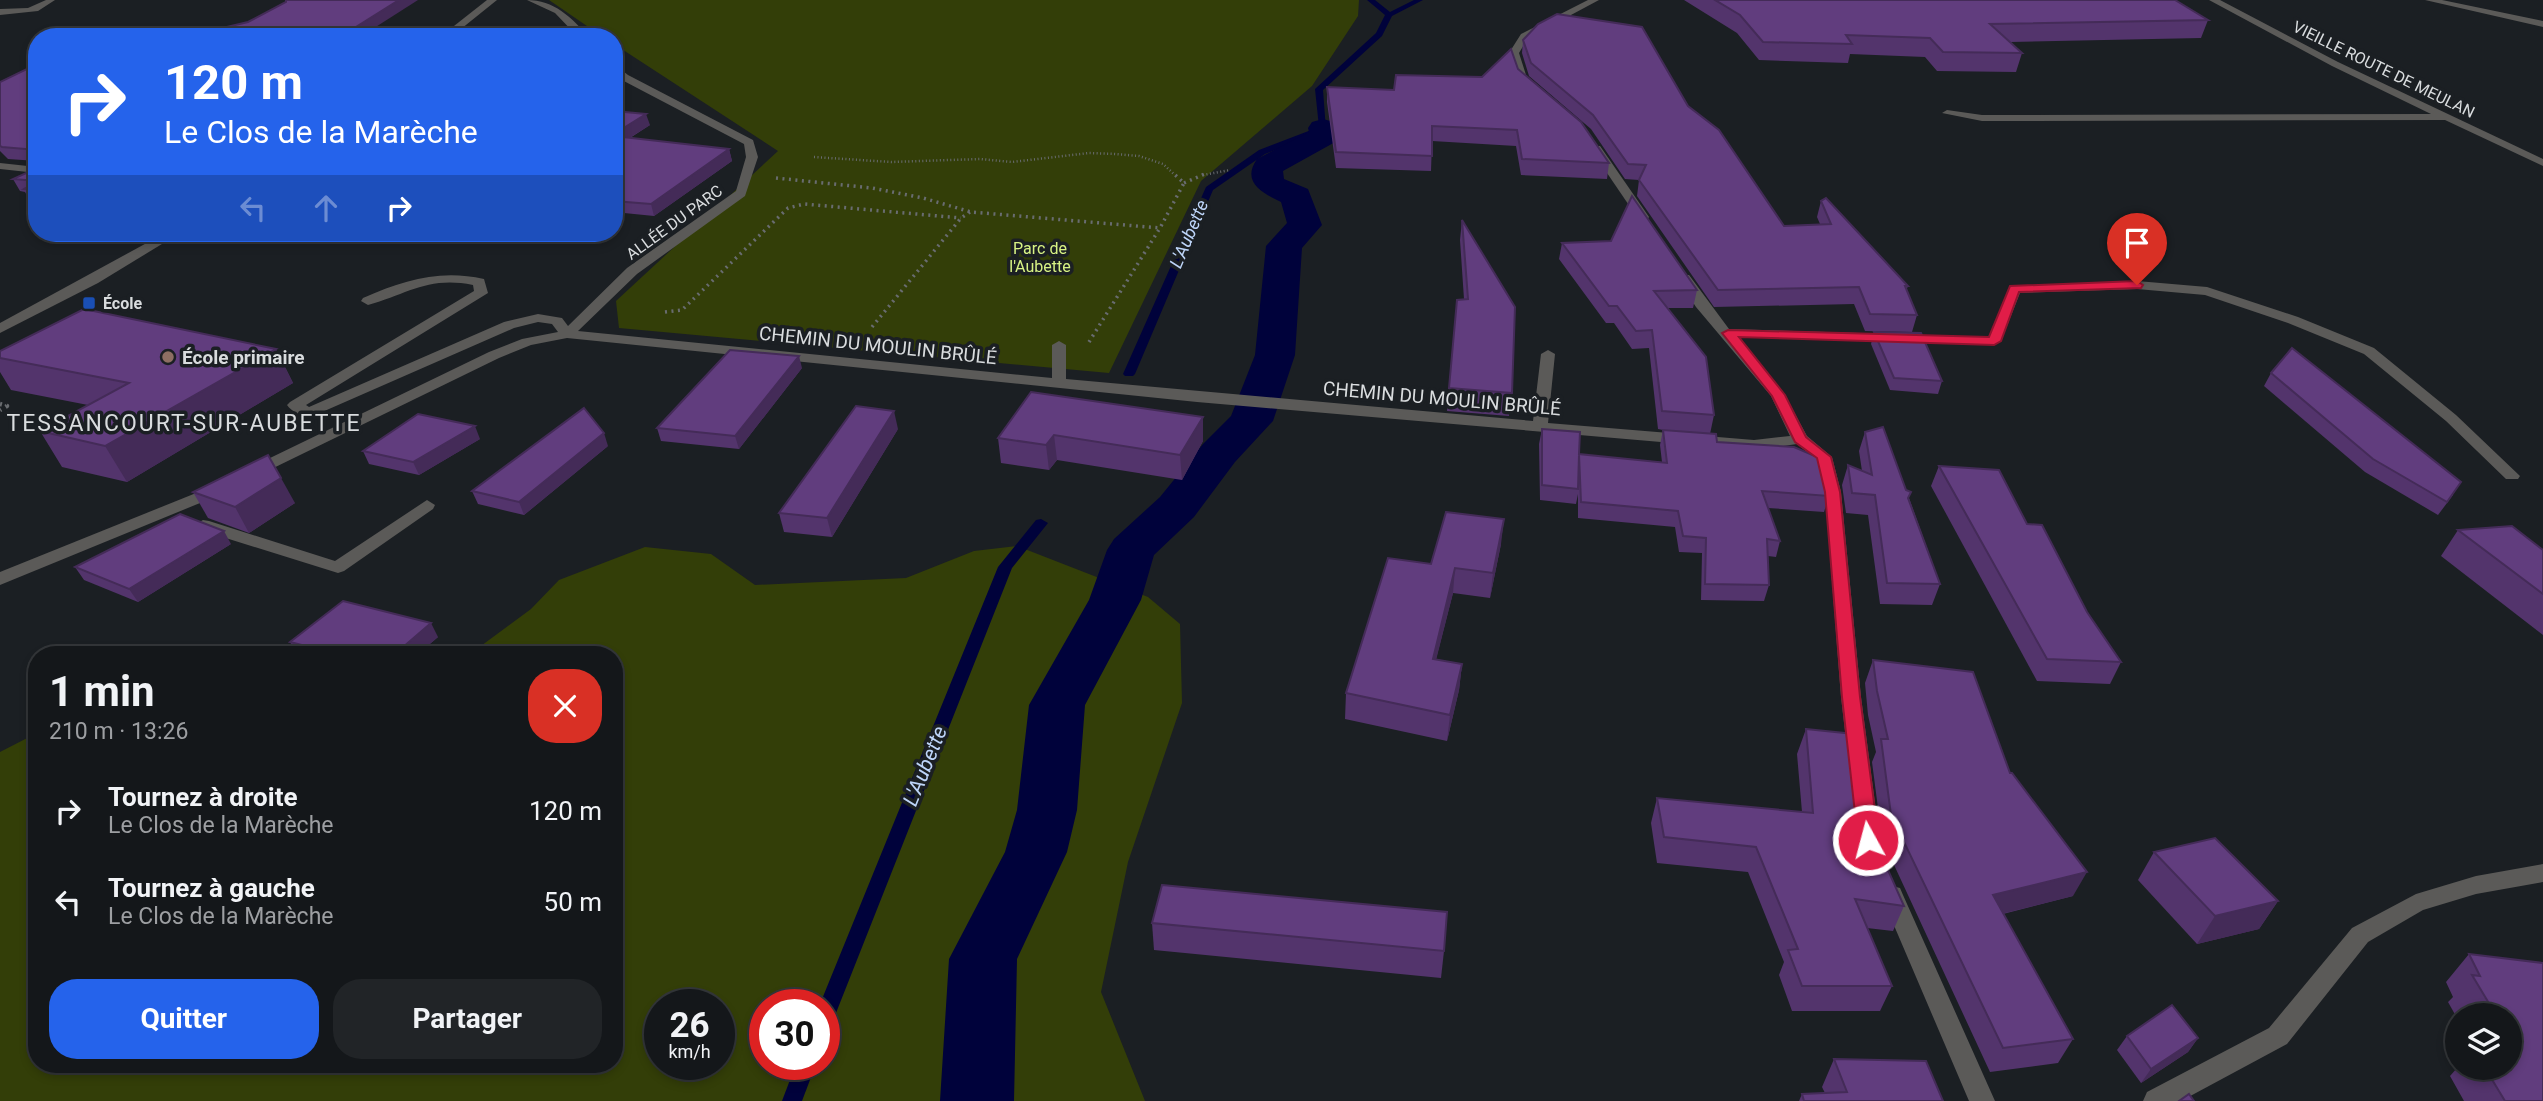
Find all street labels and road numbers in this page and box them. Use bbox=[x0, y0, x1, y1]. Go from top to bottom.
street label: VIEILLE ROUTE DE MEULAN bbox=[2290, 17, 2478, 122]
street label: ALLÉE DU PARC bbox=[622, 181, 726, 264]
street label: CHEMIN DU MOULIN BRÛLÉ bbox=[758, 322, 998, 369]
street label: CHEMIN DU MOULIN BRÛLÉ bbox=[1322, 377, 1562, 420]

